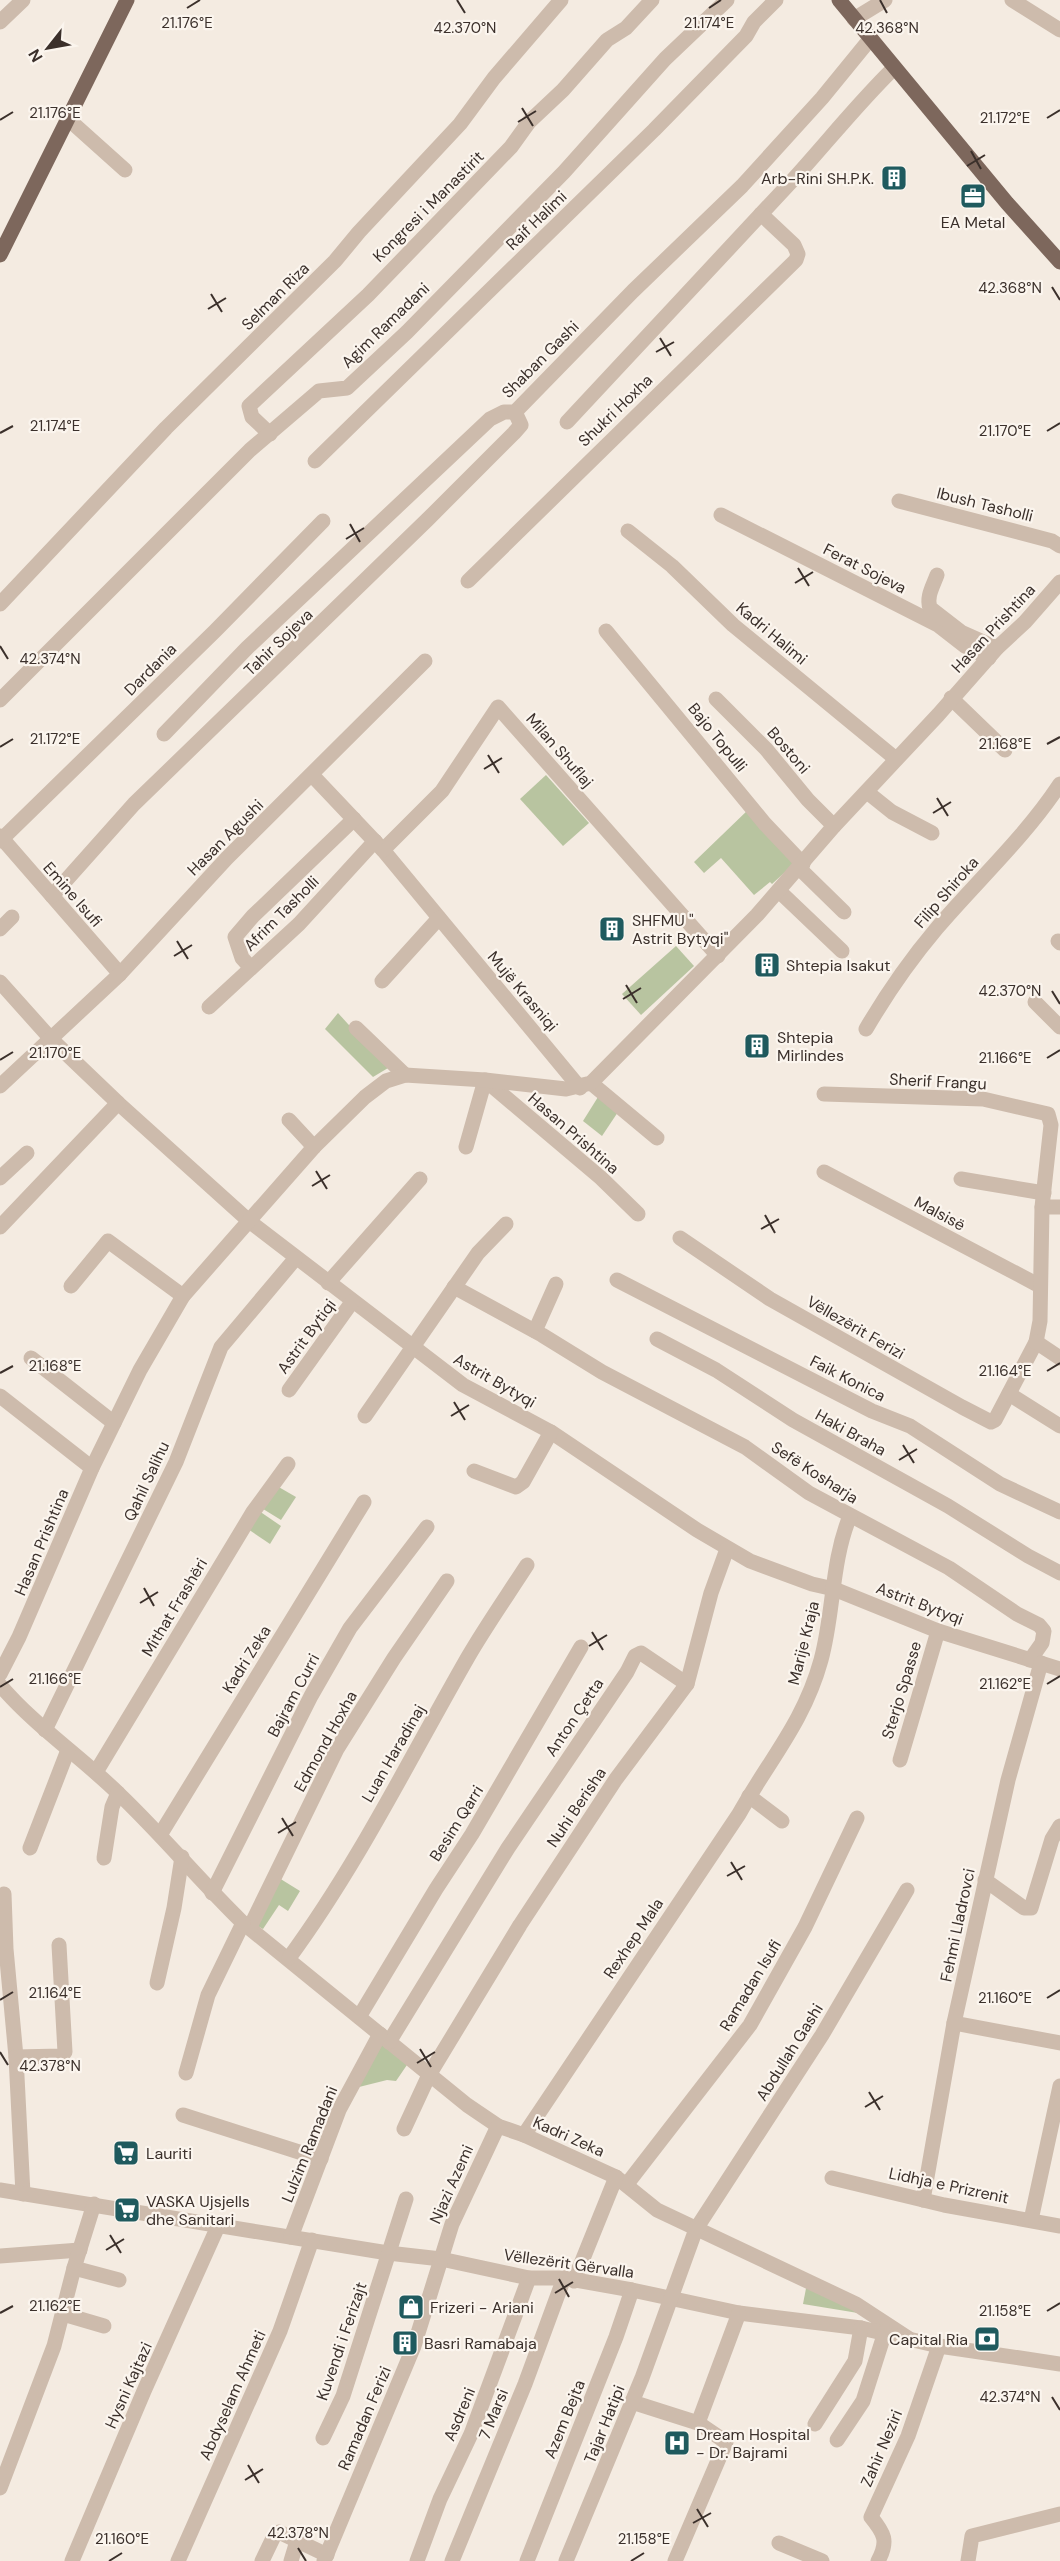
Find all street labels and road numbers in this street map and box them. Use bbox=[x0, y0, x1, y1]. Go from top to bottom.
street label: Kongresi i Manastirit bbox=[368, 146, 489, 267]
street label: Raif Halimi bbox=[501, 186, 571, 255]
street label: Selman Riza bbox=[237, 258, 314, 335]
street label: Agim Ramadani bbox=[337, 278, 434, 373]
street label: Shaban Gashi bbox=[497, 316, 584, 403]
street label: Shukri Hoxha bbox=[574, 370, 657, 451]
street label: Ibush Tasholli bbox=[934, 482, 1035, 527]
street label: Ferat Sojeva bbox=[820, 539, 910, 598]
street label: Hasan Prishtina bbox=[947, 579, 1040, 677]
street label: Kadri Halimi bbox=[732, 597, 812, 669]
street label: Tahir Sojeva bbox=[239, 604, 317, 680]
street label: Dardania bbox=[120, 639, 181, 700]
street label: Bajo Topulli bbox=[683, 698, 752, 776]
street label: Milan Shuflaj bbox=[521, 709, 598, 792]
street label: Bostoni bbox=[763, 723, 815, 778]
street label: Hasan Agushi bbox=[183, 795, 268, 880]
street label: Filip Shiroka bbox=[910, 852, 983, 933]
street label: Emine Isufi bbox=[39, 857, 107, 931]
street label: Afrim Tasholli bbox=[239, 871, 324, 956]
street label: Mujë Krasniqi bbox=[483, 947, 562, 1036]
street label: Sherif Frangu bbox=[889, 1068, 987, 1095]
street label: Hasan Prishtina bbox=[524, 1088, 624, 1179]
street label: Malsisë bbox=[911, 1191, 969, 1236]
street label: Vëllezërit Ferizi bbox=[803, 1291, 909, 1364]
street label: Astrit Bytiqi bbox=[272, 1295, 341, 1378]
street label: Astrit Bytyqi bbox=[450, 1348, 540, 1412]
street label: Faik Konica bbox=[806, 1350, 889, 1406]
street label: Haki Braha bbox=[812, 1404, 890, 1461]
street label: Sefë Kosharja bbox=[767, 1436, 862, 1508]
street label: Qahil Salihu bbox=[119, 1438, 174, 1524]
street label: Hasan Prishtina bbox=[10, 1486, 73, 1599]
street label: Mithat Frashëri bbox=[137, 1554, 212, 1660]
street label: Astrit Bytyqi bbox=[873, 1577, 966, 1630]
street label: Marije Kraja bbox=[783, 1599, 824, 1687]
street label: Kadri Zeka bbox=[217, 1621, 276, 1697]
street label: Sterjo Spasse bbox=[877, 1639, 926, 1742]
street label: Bajram Curri bbox=[263, 1650, 324, 1741]
street label: Anton Çetta bbox=[540, 1674, 608, 1761]
street label: Edmond Hoxha bbox=[289, 1687, 362, 1795]
street label: Luan Haradinaj bbox=[357, 1701, 430, 1806]
street label: Nuhi Berisha bbox=[542, 1763, 611, 1851]
street label: Besim Qarri bbox=[425, 1781, 488, 1865]
street label: Fehmi Lladrovci bbox=[935, 1867, 980, 1984]
street label: Rexhep Mala bbox=[599, 1894, 668, 1983]
street label: Ramadan Isufi bbox=[715, 1936, 786, 2035]
street label: Abdullah Gashi bbox=[751, 2000, 828, 2105]
street label: Lulzim Ramadani bbox=[277, 2083, 342, 2205]
street label: Kadri Zeka bbox=[530, 2111, 608, 2162]
street label: Njazi Azemi bbox=[425, 2141, 478, 2227]
street label: Lidhja e Prizrenit bbox=[887, 2163, 1011, 2208]
street label: Vëllezërit Gërvalla bbox=[502, 2244, 635, 2283]
street label: Kuvendi i Ferizajt bbox=[311, 2279, 372, 2403]
street label: Abdyselam Ahmeti bbox=[194, 2327, 271, 2463]
street label: Hysni Kajtazi bbox=[100, 2339, 157, 2432]
street label: Ramadan Ferizi bbox=[333, 2363, 396, 2474]
street label: Azem Bejta bbox=[539, 2377, 590, 2462]
street label: Tajar Hatipi bbox=[579, 2382, 630, 2466]
street label: Asdreni bbox=[439, 2384, 480, 2444]
street label: 7 Marsi bbox=[474, 2386, 513, 2443]
street label: Zahir Neziri bbox=[856, 2407, 907, 2490]

